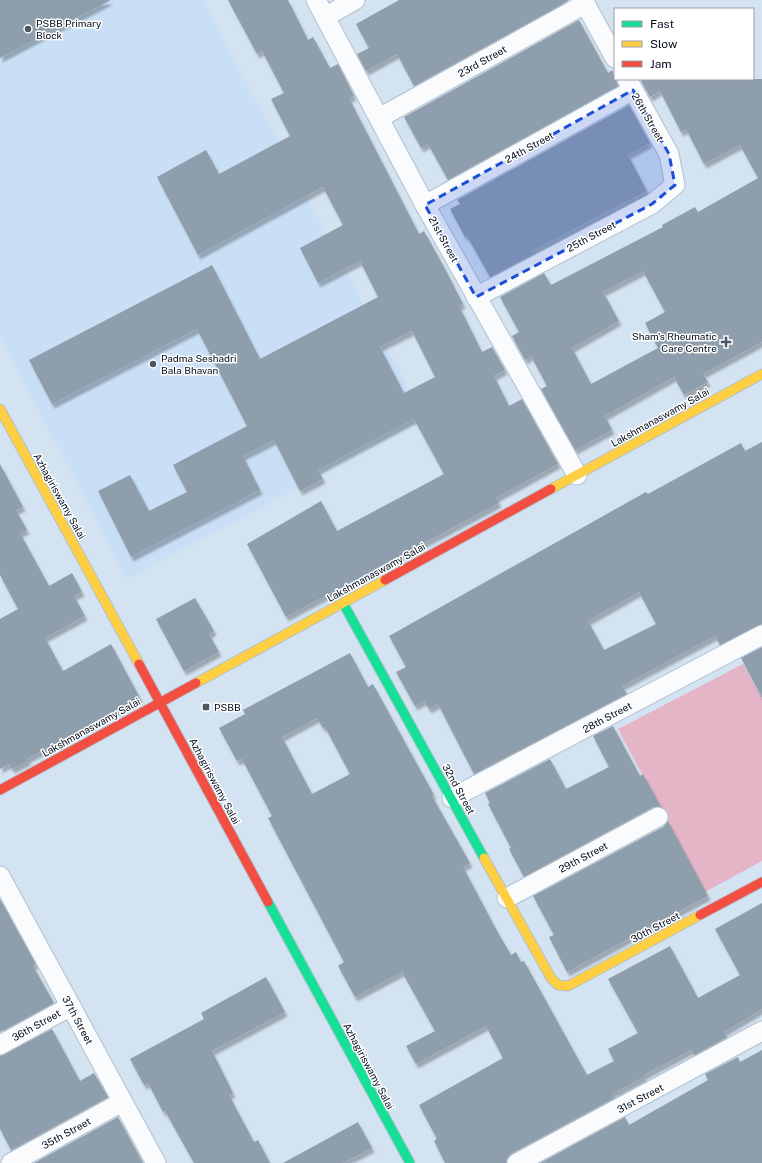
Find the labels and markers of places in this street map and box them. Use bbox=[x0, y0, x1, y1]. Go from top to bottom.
place label: PSBB Primary Block bbox=[36, 17, 102, 41]
marker: PSBB Primary Block bbox=[23, 24, 33, 34]
place label: Sham's Rheumatic Care Centre bbox=[632, 330, 717, 354]
marker: Sham's Rheumatic Care Centre bbox=[720, 336, 732, 348]
place label: Padma Seshadri Bala Bhavan bbox=[161, 352, 237, 376]
marker: Padma Seshadri Bala Bhavan bbox=[148, 359, 158, 369]
place label: PSBB bbox=[214, 701, 241, 713]
marker: PSBB bbox=[201, 702, 211, 712]

